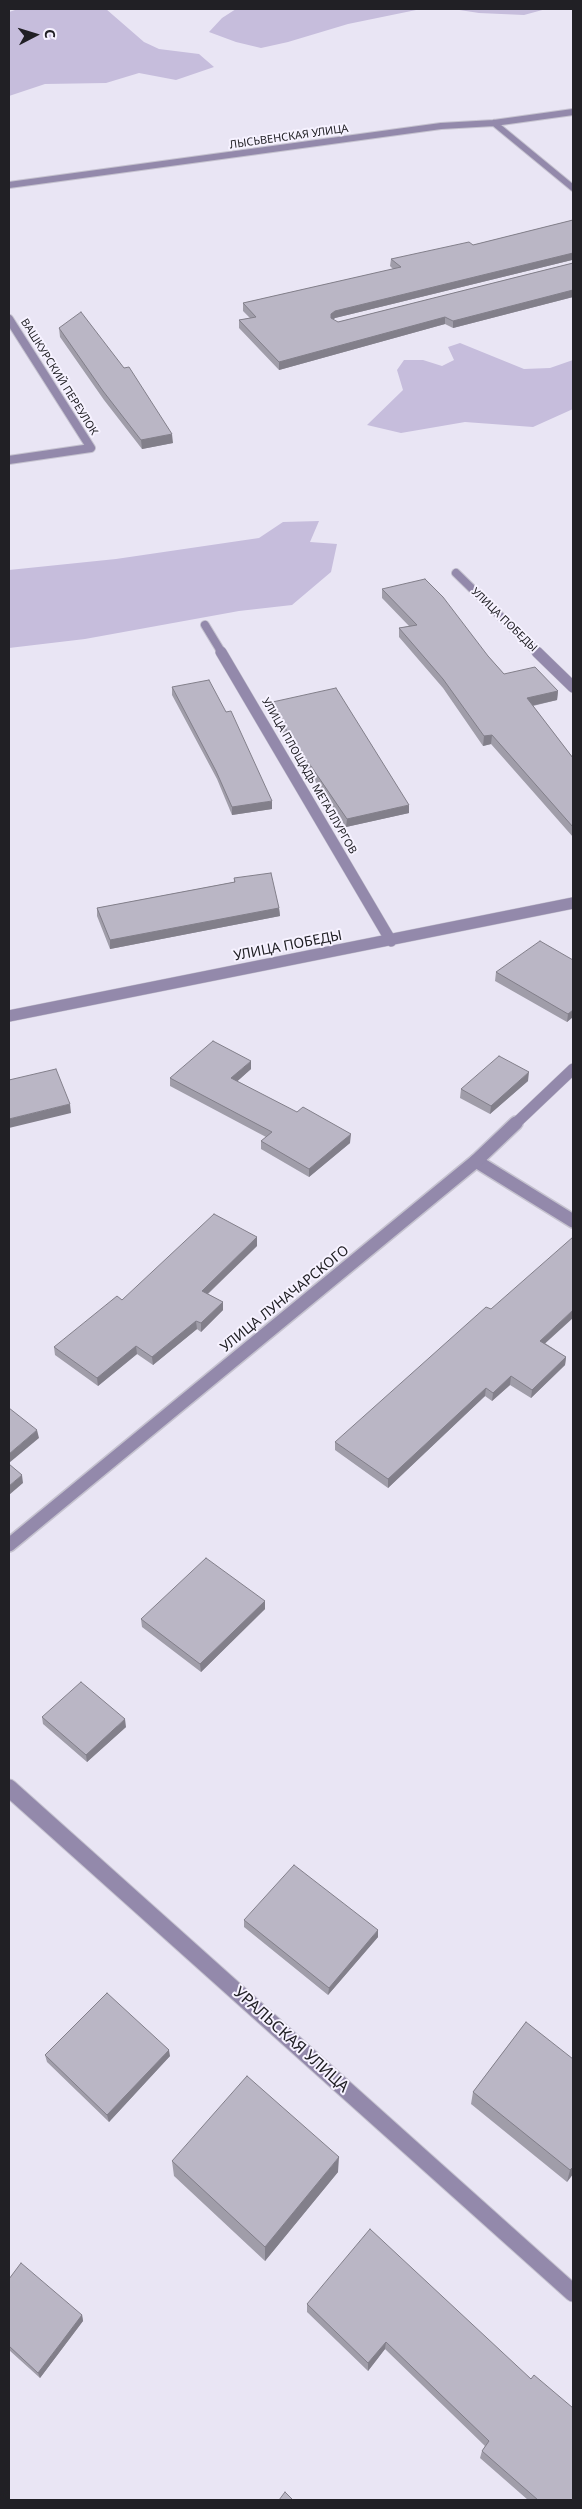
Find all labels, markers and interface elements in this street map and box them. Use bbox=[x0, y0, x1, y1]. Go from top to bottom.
north arrow bbox=[10, 10, 60, 60]
text: С bbox=[41, 28, 60, 39]
street label: ЛЫСЬВЕНСКАЯ УЛИЦА bbox=[229, 122, 349, 152]
street label: ВАШКУРСКИЙ ПЕРЕУЛОК bbox=[18, 316, 100, 438]
street label: УЛИЦА ПОБЕДЫ bbox=[468, 585, 540, 655]
street label: УЛИЦА ПЛОЩАДЬ МЕТАЛЛУРГОВ bbox=[259, 696, 359, 856]
street label: УЛИЦА ПОБЕДЫ bbox=[232, 927, 344, 965]
street label: УЛИЦА ЛУНАЧАРСКОГО bbox=[218, 1242, 352, 1356]
street label: УРАЛЬСКАЯ УЛИЦА bbox=[229, 1983, 353, 2097]

